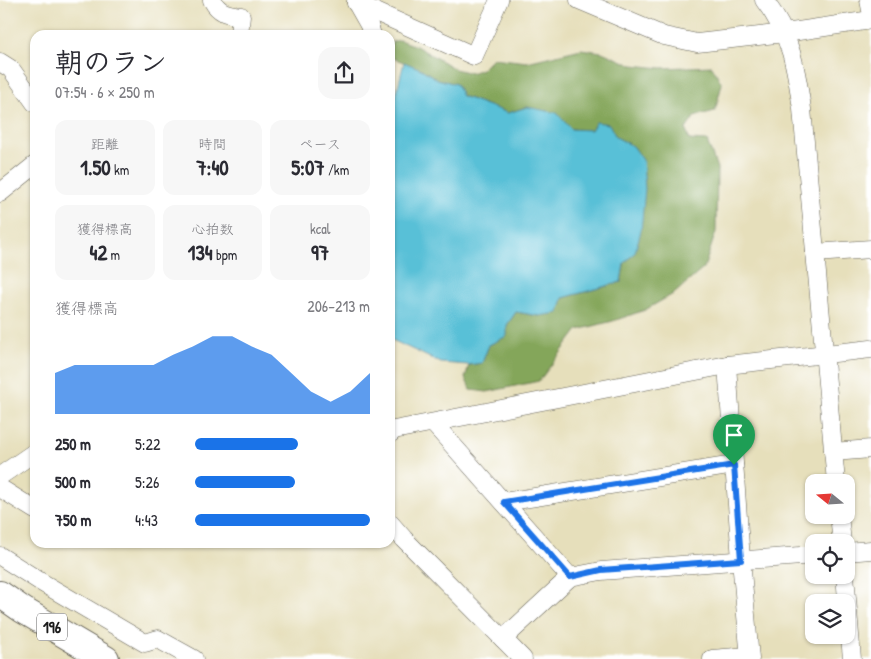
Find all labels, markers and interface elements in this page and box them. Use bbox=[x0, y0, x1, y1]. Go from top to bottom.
text: 朝のラン bbox=[55, 43, 167, 81]
button: share bbox=[318, 47, 370, 99]
text: 07:54 · 6 × 250 m bbox=[55, 81, 155, 103]
text: 距離 bbox=[91, 134, 119, 153]
text: 時間 bbox=[198, 134, 226, 153]
text: ペース bbox=[300, 134, 341, 153]
text: 1.50 bbox=[80, 153, 111, 182]
text: 7:40 bbox=[196, 153, 229, 182]
text: 5:07 bbox=[291, 153, 325, 182]
text: km bbox=[111, 160, 129, 179]
text: /km bbox=[325, 160, 349, 179]
text: 獲得標高 bbox=[77, 219, 133, 238]
text: 心拍数 bbox=[191, 219, 233, 238]
text: kcal bbox=[310, 219, 330, 238]
text: 42 bbox=[90, 238, 107, 267]
text: 134 bbox=[188, 238, 213, 267]
text: 97 bbox=[311, 238, 329, 267]
text: m bbox=[107, 245, 120, 264]
text: bpm bbox=[213, 245, 237, 264]
text: 206–213 m bbox=[307, 295, 370, 317]
text: 獲得標高 bbox=[55, 297, 119, 319]
pin bbox=[713, 414, 755, 465]
icon: arrive bbox=[720, 421, 748, 449]
text: 250 m bbox=[55, 433, 91, 455]
text: 5:22 bbox=[135, 433, 160, 455]
text: 500 m bbox=[55, 471, 91, 493]
text: 5:26 bbox=[135, 471, 159, 493]
north arrow bbox=[805, 474, 855, 524]
map controls bbox=[805, 474, 855, 644]
text: 750 m bbox=[55, 509, 91, 531]
text: 4:43 bbox=[135, 509, 158, 531]
button: locate bbox=[805, 534, 855, 584]
button: layers bbox=[805, 594, 855, 644]
road number: 196 bbox=[37, 614, 67, 640]

